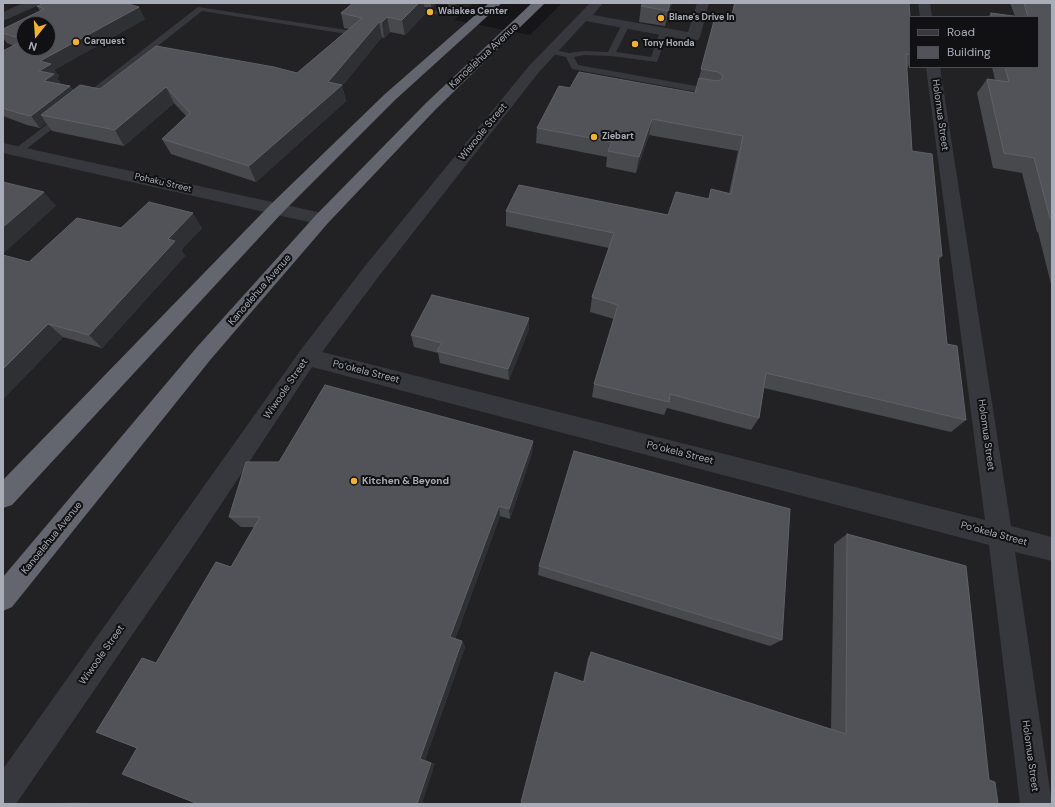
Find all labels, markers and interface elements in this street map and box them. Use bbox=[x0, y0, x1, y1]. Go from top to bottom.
marker: Waiakea Center bbox=[425, 7, 435, 17]
place label: Waiakea Center bbox=[438, 7, 508, 17]
marker: Blane's Drive In bbox=[656, 13, 666, 23]
place label: Blane's Drive In bbox=[669, 13, 735, 23]
north arrow bbox=[16, 16, 56, 56]
legend bbox=[909, 16, 1039, 68]
street label: Kanoelehua Avenue bbox=[447, 21, 521, 91]
text: Road bbox=[947, 24, 975, 40]
marker: Carquest bbox=[71, 37, 81, 47]
place label: Carquest bbox=[84, 37, 125, 47]
text: N bbox=[27, 39, 39, 54]
marker: Tony Honda bbox=[630, 39, 640, 49]
place label: Tony Honda bbox=[643, 39, 695, 49]
text: Building bbox=[947, 44, 991, 60]
street label: Holomua Street bbox=[929, 79, 951, 151]
street label: Wiwoole Street bbox=[456, 101, 510, 163]
marker: Ziebart bbox=[589, 132, 599, 142]
place label: Ziebart bbox=[602, 132, 634, 142]
street label: Pohaku Street bbox=[134, 171, 192, 195]
street label: Kanoelehua Avenue bbox=[226, 252, 294, 328]
street label: Wiwoole Street bbox=[261, 357, 311, 421]
street label: Po‘okela Street bbox=[331, 358, 401, 386]
street label: Holomua Street bbox=[975, 399, 997, 471]
street label: Po‘okela Street bbox=[645, 439, 715, 467]
place label: Kitchen & Beyond bbox=[362, 475, 449, 487]
marker: Kitchen & Beyond bbox=[349, 476, 359, 486]
street label: Kanoelehua Avenue bbox=[19, 499, 85, 577]
street label: Po‘okela Street bbox=[959, 519, 1029, 549]
street label: Wiwoole Street bbox=[77, 623, 127, 687]
street label: Holomua Street bbox=[1019, 720, 1041, 792]

